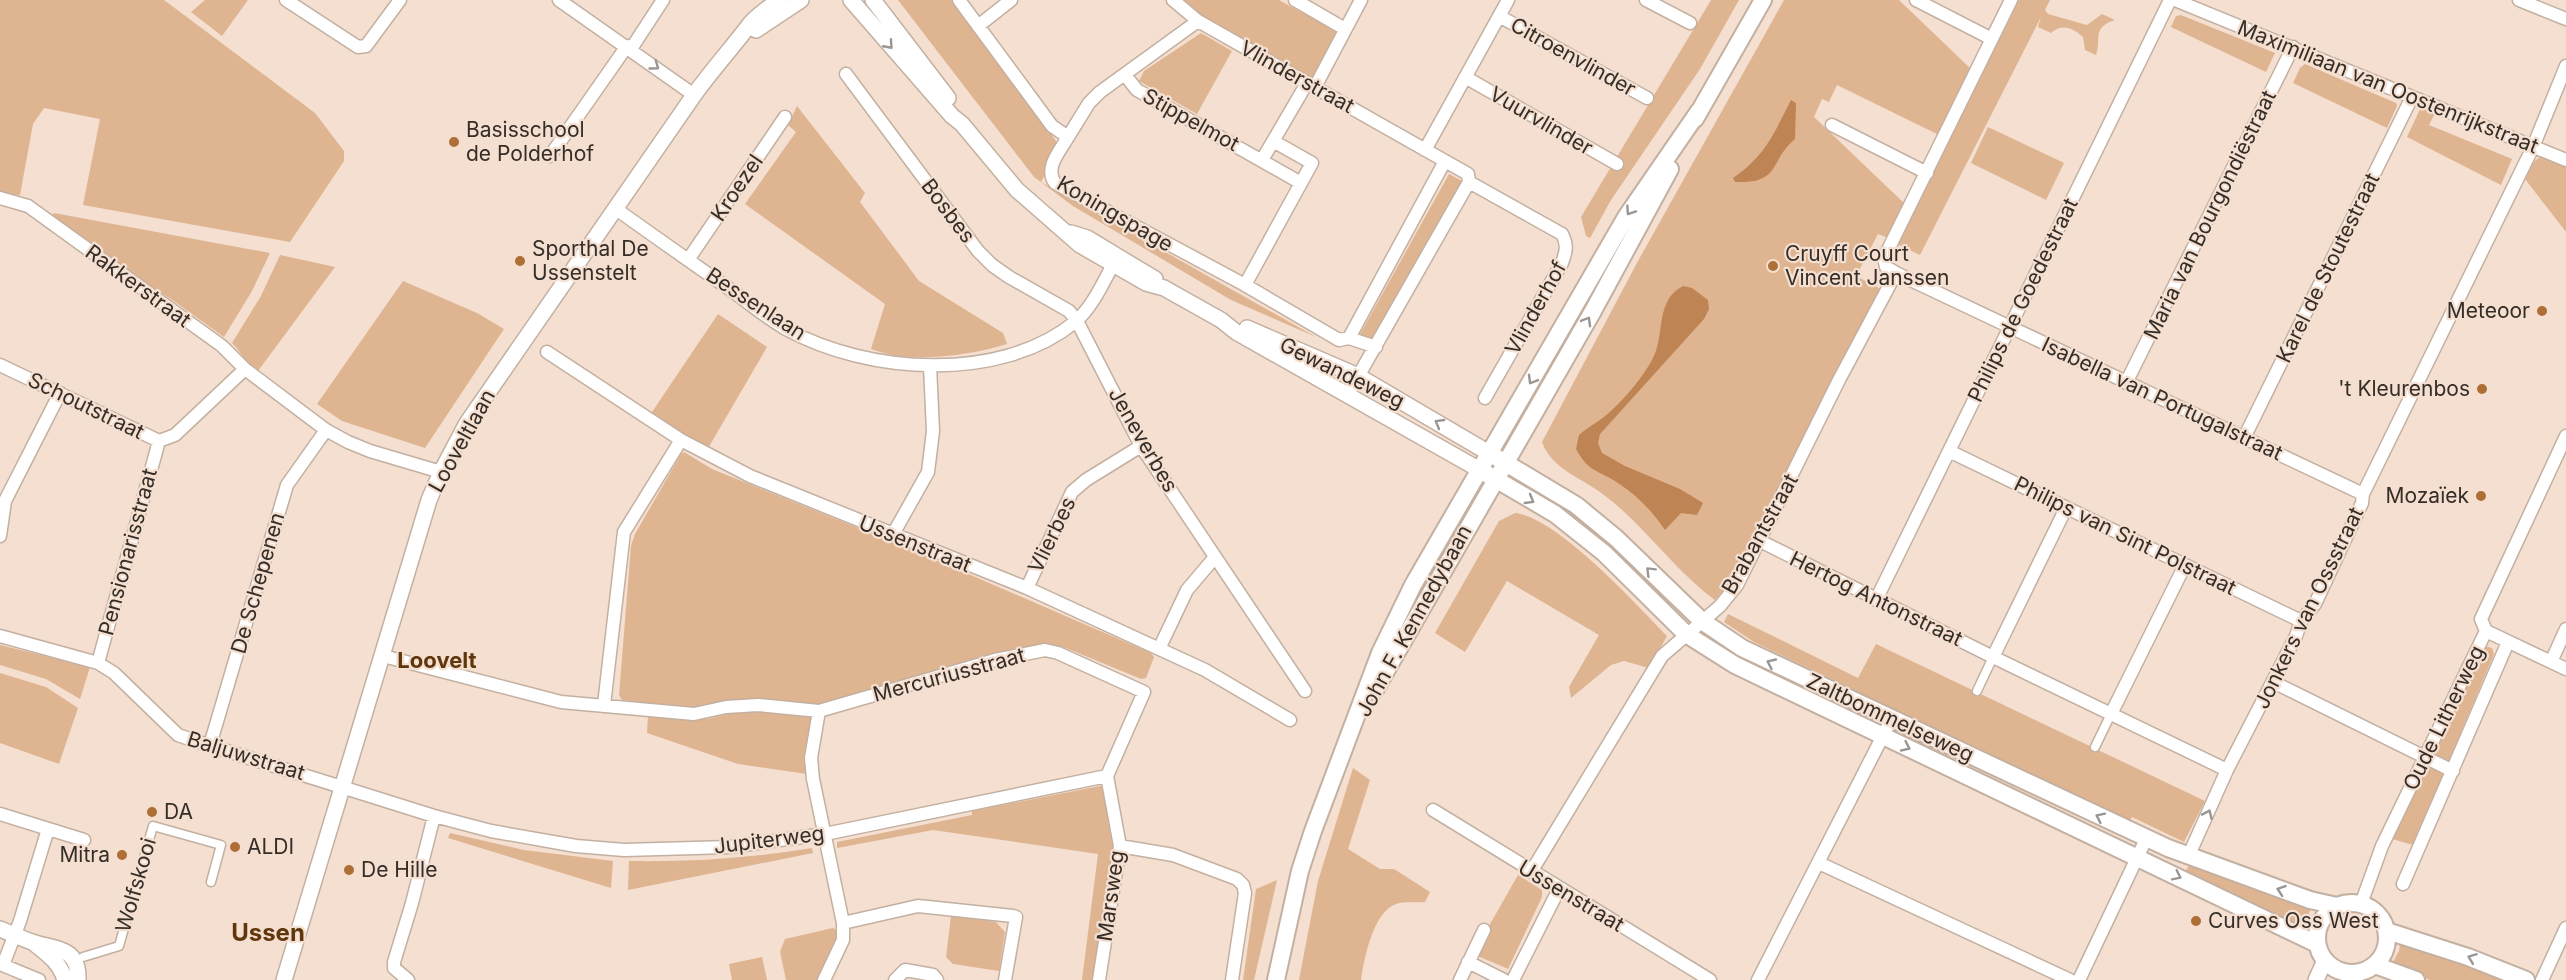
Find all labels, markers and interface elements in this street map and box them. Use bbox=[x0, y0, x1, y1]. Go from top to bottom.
street label: Citroenvlinder bbox=[1506, 12, 1640, 101]
street label: Maximiliaan van Oostenrijkstraat bbox=[2234, 15, 2542, 158]
street label: Vlinderstraat bbox=[1236, 35, 1359, 118]
one-way arrow bbox=[882, 38, 893, 49]
one-way arrow bbox=[649, 59, 660, 70]
street label: Vuurvlinder bbox=[1485, 81, 1597, 160]
street label: Stippelmot bbox=[1139, 83, 1244, 156]
street label: Maria van Bourgondiëstraat bbox=[2138, 86, 2281, 344]
place label: Basisschool de Polderhof bbox=[466, 117, 594, 166]
marker: Basisschool de Polderhof bbox=[447, 135, 461, 149]
street label: Kroezel bbox=[705, 150, 768, 226]
street label: Karel de Stoutestraat bbox=[2271, 169, 2384, 367]
street label: Koningspage bbox=[1053, 170, 1178, 257]
street label: Bosbes bbox=[916, 174, 981, 248]
street label: Philips de Goedestraat bbox=[1962, 194, 2083, 406]
one-way arrow bbox=[1626, 205, 1637, 216]
place label: Sporthal De Ussenstelt bbox=[532, 236, 649, 285]
street label: Rakkerstraat bbox=[81, 239, 196, 332]
place label: Cruyff Court Vincent Janssen bbox=[1785, 241, 1949, 290]
marker: Sporthal De Ussenstelt bbox=[513, 254, 527, 268]
street label: Vlinderhof bbox=[1500, 256, 1572, 359]
marker: Cruyff Court Vincent Janssen bbox=[1766, 259, 1780, 273]
street label: Bessenlaan bbox=[702, 262, 811, 345]
place label: Meteoor bbox=[2447, 298, 2530, 323]
marker: Meteoor bbox=[2535, 304, 2549, 318]
one-way arrow bbox=[1580, 317, 1591, 327]
street label: Gewandeweg bbox=[1276, 332, 1409, 414]
street label: Isabella van Portugalstraat bbox=[2038, 332, 2287, 465]
street label: Schoutstraat bbox=[24, 367, 148, 444]
one-way arrow bbox=[1528, 374, 1539, 384]
place label: 't Kleurenbos bbox=[2338, 376, 2470, 401]
marker: 't Kleurenbos bbox=[2475, 382, 2489, 396]
street label: Jeneverbes bbox=[1103, 383, 1183, 496]
street label: Looveltlaan bbox=[423, 385, 500, 497]
one-way arrow bbox=[1435, 419, 1445, 430]
street label: Pensionarisstraat bbox=[93, 466, 162, 638]
street label: Brabantstraat bbox=[1716, 469, 1803, 598]
street label: Philips van Sint Polstraat bbox=[2010, 471, 2240, 600]
place label: Mozaïek bbox=[2386, 483, 2469, 508]
marker: Mozaïek bbox=[2474, 489, 2488, 503]
one-way arrow bbox=[1524, 492, 1534, 504]
street label: Vlierbes bbox=[1022, 493, 1081, 577]
street label: Jonkers van Ossstraat bbox=[2249, 503, 2368, 713]
street label: De Schepenen bbox=[225, 509, 290, 656]
street label: Ussenstraat bbox=[855, 510, 975, 577]
street label: John F. Kennedybaan bbox=[1350, 520, 1477, 721]
street label: Hertog Antonstraat bbox=[1786, 546, 1967, 651]
one-way arrow bbox=[1646, 567, 1657, 578]
street label: Oude Litherweg bbox=[2398, 641, 2489, 794]
street label: Mercuriusstraat bbox=[870, 642, 1028, 707]
district label: Loovelt bbox=[397, 647, 477, 673]
one-way arrow bbox=[1767, 659, 1778, 671]
street label: Zaltbommelseweg bbox=[1803, 668, 1978, 767]
street label: Baljuwstraat bbox=[184, 726, 308, 785]
one-way arrow bbox=[1899, 740, 1910, 752]
place label: DA bbox=[164, 799, 193, 824]
marker: DA bbox=[145, 805, 159, 819]
one-way arrow bbox=[2201, 809, 2213, 820]
one-way arrow bbox=[2095, 813, 2106, 825]
street label: Jupiterweg bbox=[712, 820, 826, 859]
place label: ALDI bbox=[247, 834, 294, 859]
street label: Wolfskooi bbox=[110, 835, 161, 935]
marker: ALDI bbox=[228, 840, 242, 854]
place label: Mitra bbox=[59, 842, 110, 867]
marker: Mitra bbox=[115, 848, 129, 862]
street label: Marsweg bbox=[1092, 849, 1129, 943]
street label: Ussenstraat bbox=[1514, 854, 1629, 937]
place label: De Hille bbox=[361, 857, 437, 882]
marker: De Hille bbox=[342, 863, 356, 877]
one-way arrow bbox=[2171, 868, 2182, 880]
one-way arrow bbox=[2276, 884, 2287, 897]
place label: Curves Oss West bbox=[2208, 908, 2379, 933]
marker: Curves Oss West bbox=[2189, 914, 2203, 928]
district label: Ussen bbox=[231, 918, 305, 947]
one-way arrow bbox=[2467, 953, 2477, 966]

